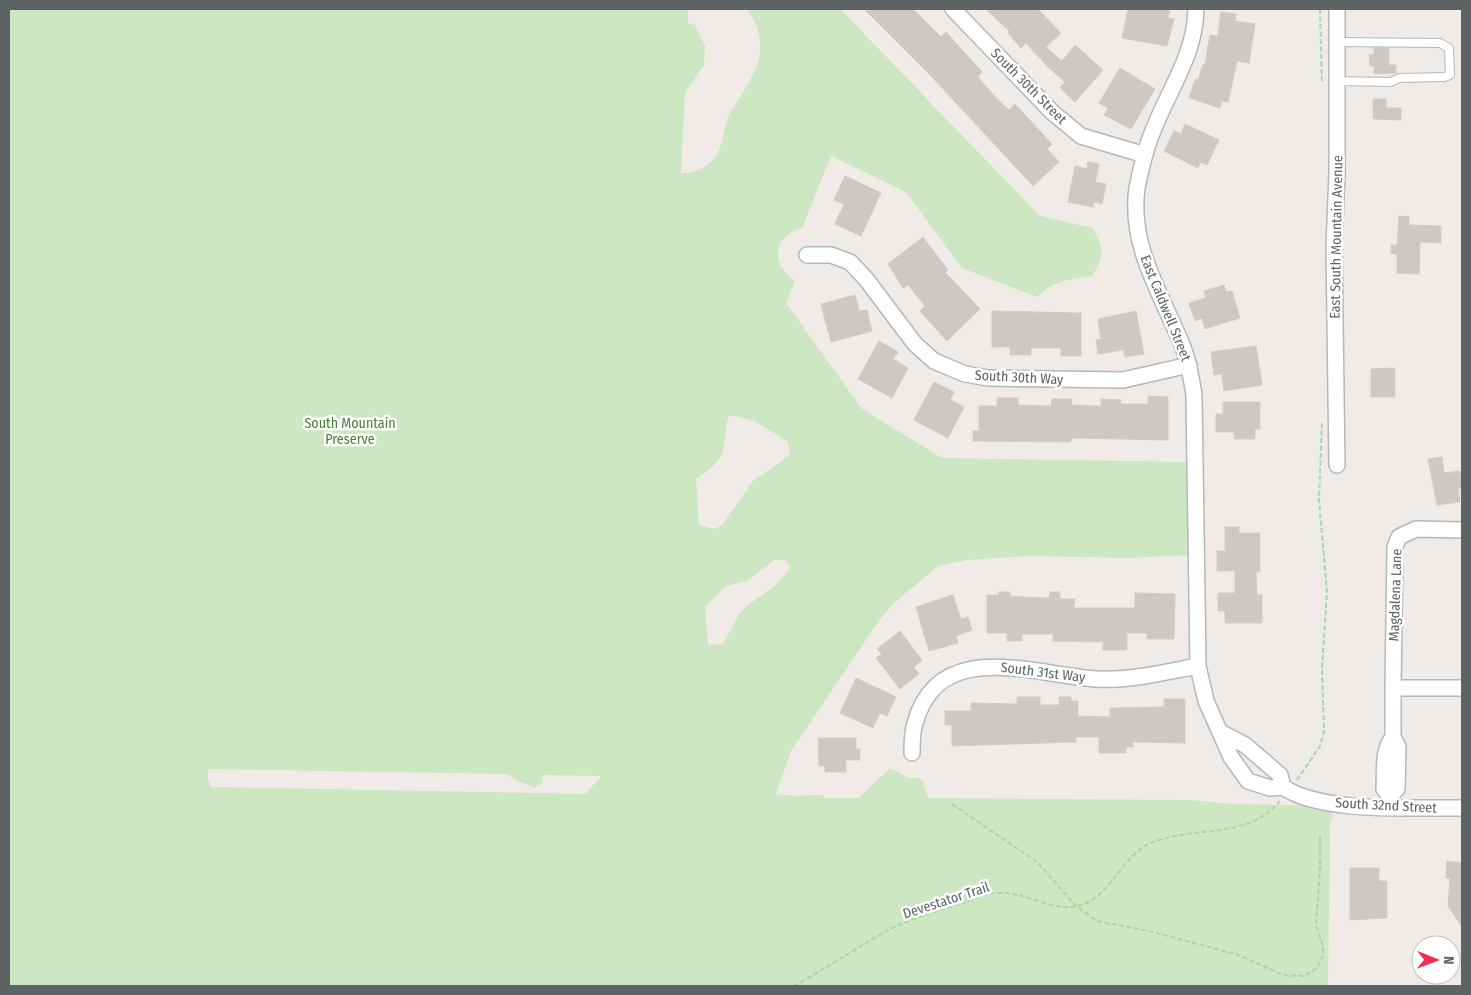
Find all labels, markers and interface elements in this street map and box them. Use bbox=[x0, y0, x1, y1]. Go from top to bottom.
street label: South 30th Street bbox=[987, 45, 1070, 128]
street label: East South Mountain Avenue bbox=[1327, 155, 1346, 319]
street label: East Caldwell Street bbox=[1136, 253, 1195, 364]
street label: South 30th Way bbox=[974, 367, 1064, 388]
park label: South Mountain Preserve bbox=[304, 415, 396, 448]
street label: Magdalena Lane bbox=[1385, 548, 1406, 642]
street label: South 31st Way bbox=[1000, 659, 1087, 686]
street label: South 32nd Street bbox=[1335, 794, 1438, 817]
street label: Devestator Trail bbox=[901, 878, 992, 922]
north arrow bbox=[1411, 935, 1461, 985]
text: N bbox=[1440, 956, 1457, 965]

